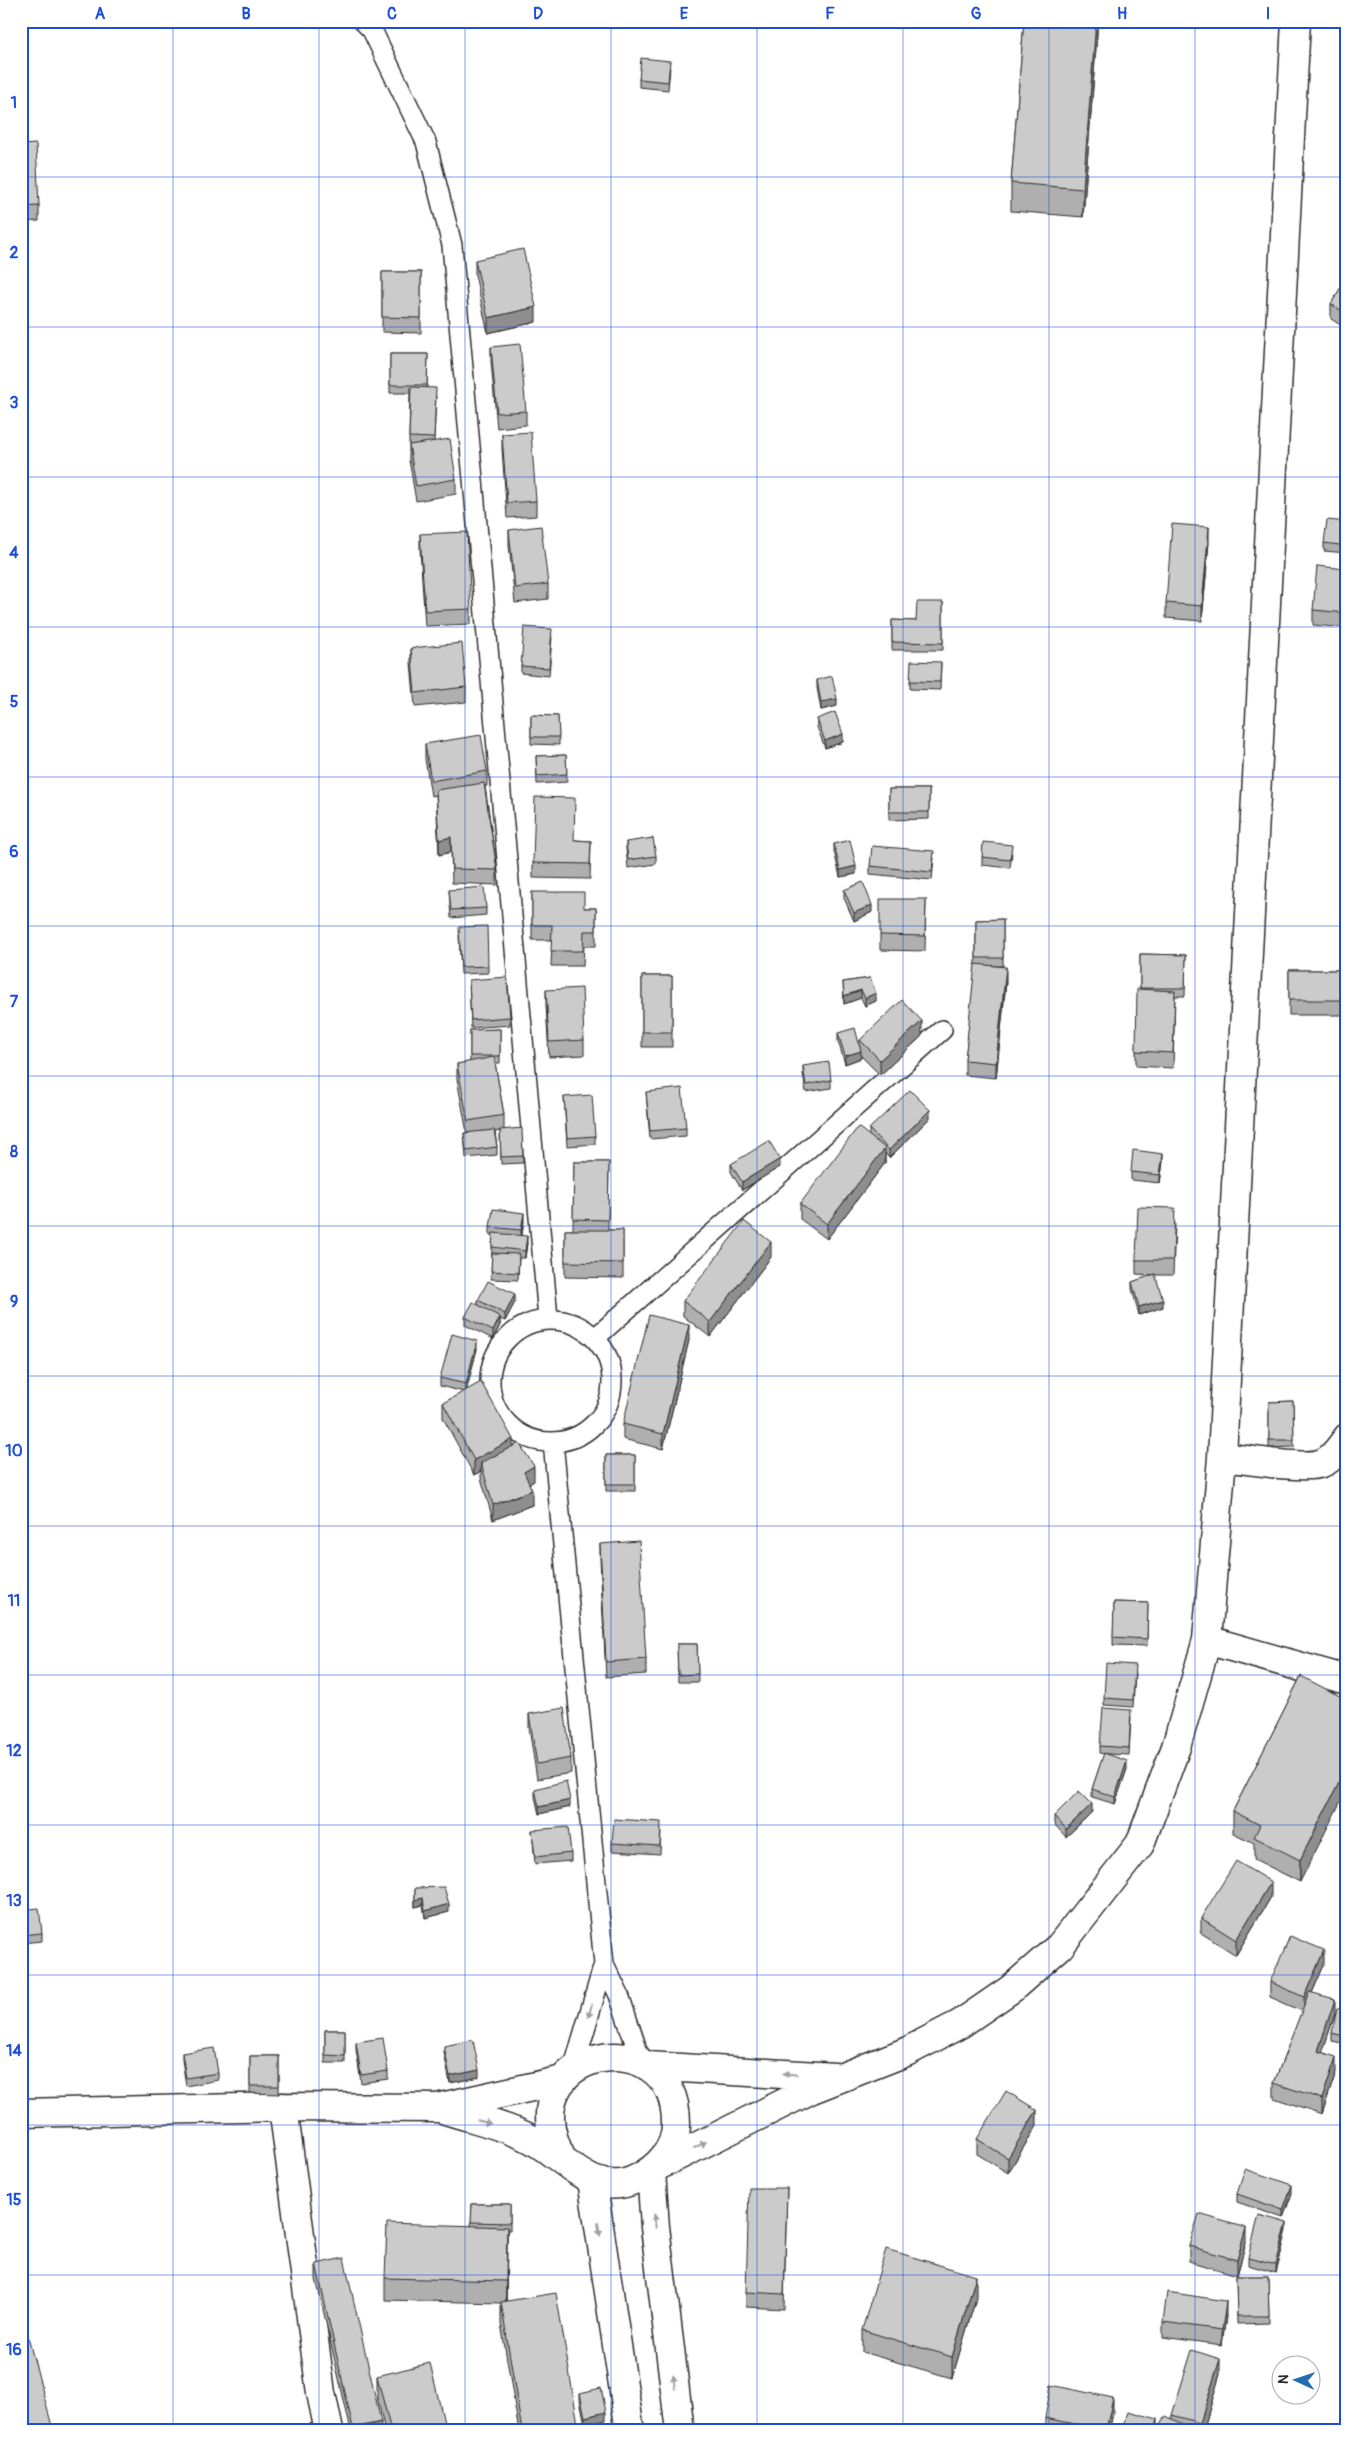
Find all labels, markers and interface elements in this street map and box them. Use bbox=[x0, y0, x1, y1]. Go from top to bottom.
text: A bbox=[95, 4, 106, 24]
text: B bbox=[241, 4, 251, 24]
text: C bbox=[387, 4, 397, 24]
text: D bbox=[533, 4, 543, 24]
text: E bbox=[680, 4, 689, 24]
text: F bbox=[825, 4, 835, 24]
text: G bbox=[971, 4, 982, 24]
text: H bbox=[1117, 4, 1127, 24]
text: I bbox=[1266, 4, 1270, 24]
text: 1 bbox=[11, 93, 17, 113]
text: 2 bbox=[10, 243, 19, 263]
text: 3 bbox=[10, 393, 19, 413]
text: 4 bbox=[9, 543, 19, 563]
text: 5 bbox=[10, 692, 19, 712]
text: 6 bbox=[9, 842, 19, 862]
text: 7 bbox=[10, 992, 19, 1012]
text: 8 bbox=[10, 1142, 18, 1162]
text: 9 bbox=[10, 1292, 18, 1312]
text: 10 bbox=[5, 1441, 23, 1461]
text: 11 bbox=[8, 1591, 20, 1611]
text: 12 bbox=[6, 1741, 22, 1761]
text: 13 bbox=[6, 1891, 22, 1911]
one-way arrow bbox=[586, 2003, 594, 2019]
text: 14 bbox=[6, 2041, 22, 2061]
one-way arrow bbox=[782, 2070, 798, 2078]
one-way arrow bbox=[476, 2118, 491, 2126]
one-way arrow bbox=[693, 2141, 707, 2149]
text: 15 bbox=[7, 2190, 22, 2210]
one-way arrow bbox=[651, 2213, 659, 2229]
one-way arrow bbox=[596, 2221, 604, 2237]
text: 16 bbox=[6, 2340, 22, 2360]
north arrow bbox=[1270, 2354, 1320, 2404]
one-way arrow bbox=[670, 2374, 678, 2390]
text: N bbox=[1275, 2374, 1292, 2385]

